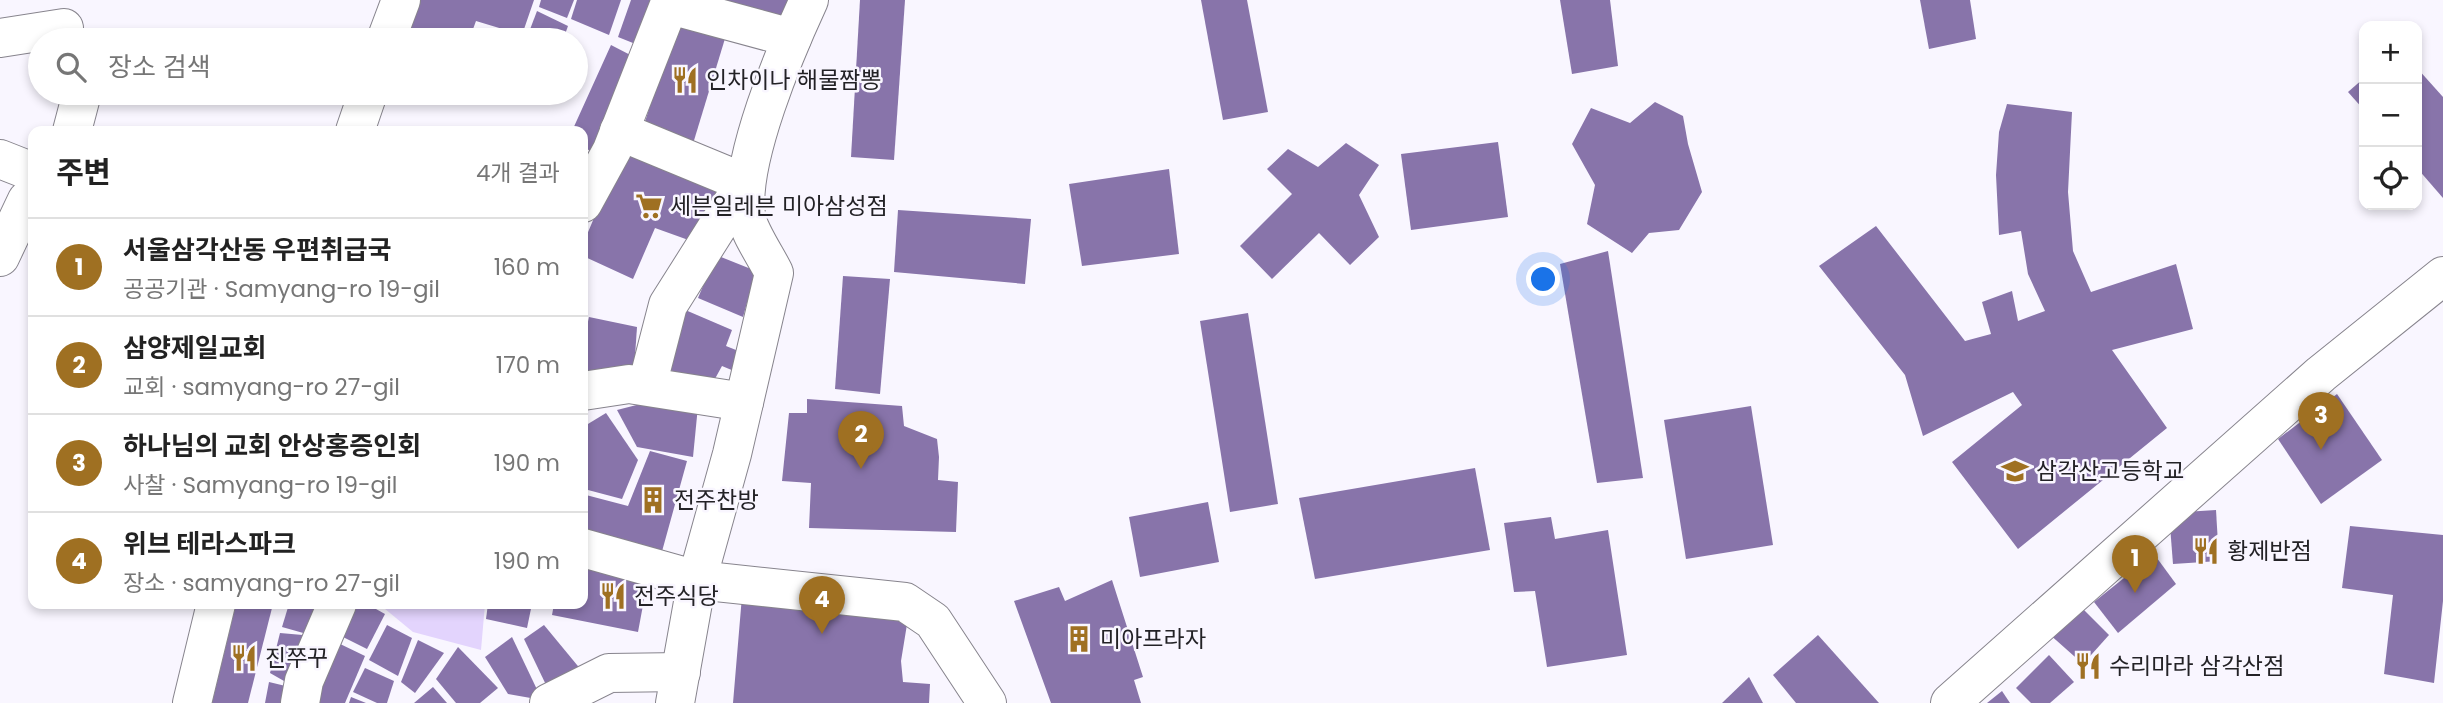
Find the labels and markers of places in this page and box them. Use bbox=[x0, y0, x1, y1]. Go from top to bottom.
place label: 인차이나 해물짬뽕 bbox=[706, 64, 881, 96]
restaurant icon: 인차이나 해물짬뽕 bbox=[670, 65, 700, 95]
place label: 세븐일레븐 미아삼성점 bbox=[670, 190, 888, 222]
supermarket icon: 세븐일레븐 미아삼성점 bbox=[634, 191, 664, 221]
pin: 3 bbox=[2298, 392, 2344, 450]
pin: 2 bbox=[838, 411, 884, 469]
place label: 삼각산고등학교 bbox=[2036, 455, 2184, 487]
school or university icon: 삼각산고등학교 bbox=[2000, 456, 2030, 486]
place label: 전주찬방 bbox=[674, 484, 759, 516]
building icon: 전주찬방 bbox=[638, 485, 668, 515]
pin: 1 bbox=[2112, 535, 2158, 593]
place label: 황제반점 bbox=[2227, 535, 2312, 567]
restaurant icon: 황제반점 bbox=[2191, 536, 2221, 566]
pin: 4 bbox=[799, 576, 845, 634]
place label: 전주식당 bbox=[634, 580, 719, 612]
restaurant icon: 전주식당 bbox=[598, 581, 628, 611]
place label: 미아프라자 bbox=[1100, 623, 1206, 655]
building icon: 미아프라자 bbox=[1064, 624, 1094, 654]
place label: 진쭈꾸 bbox=[265, 642, 328, 674]
restaurant icon: 진쭈꾸 bbox=[229, 643, 259, 673]
place label: 수리마라 삼각산점 bbox=[2109, 650, 2284, 682]
restaurant icon: 수리마라 삼각산점 bbox=[2073, 651, 2103, 681]

